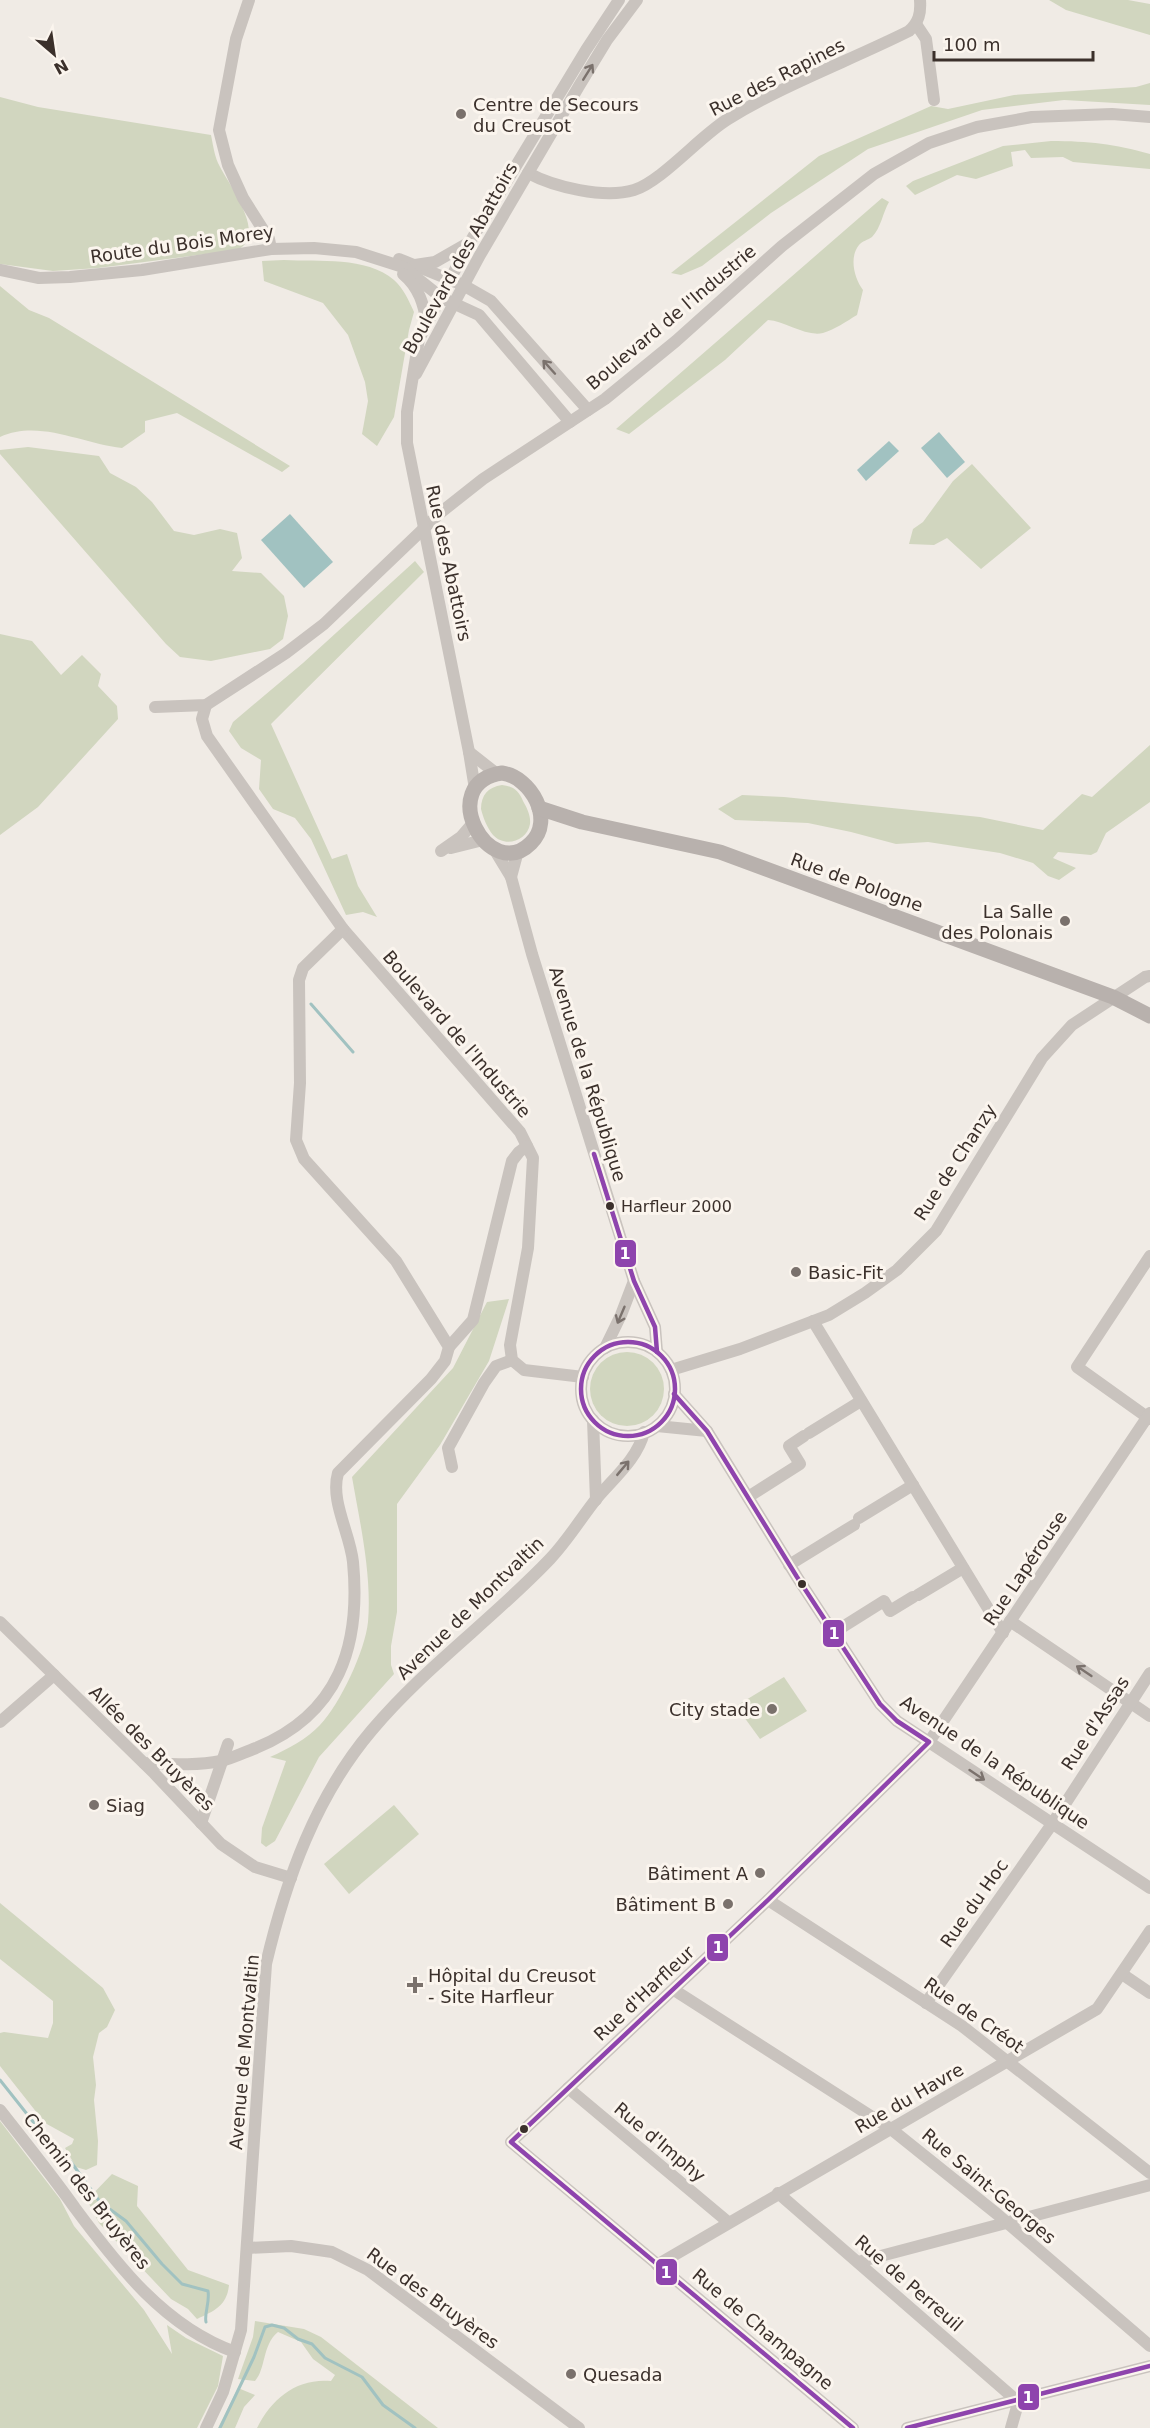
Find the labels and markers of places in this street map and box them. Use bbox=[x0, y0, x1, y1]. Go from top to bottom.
place label: Centre de Secours du Creusot bbox=[473, 94, 639, 136]
marker: Centre de Secours du Creusot bbox=[454, 107, 468, 121]
place label: La Salle des Polonais bbox=[941, 901, 1053, 943]
marker: La Salle des Polonais bbox=[1058, 914, 1072, 928]
place label: Harfleur 2000 bbox=[621, 1197, 732, 1216]
marker: Harfleur 2000 bbox=[604, 1200, 616, 1212]
place label: Basic-Fit bbox=[808, 1262, 883, 1283]
marker: Basic-Fit bbox=[789, 1265, 803, 1279]
unlabelled marker bbox=[796, 1578, 808, 1590]
place label: City stade bbox=[669, 1699, 760, 1720]
marker: City stade bbox=[765, 1702, 779, 1716]
place label: Siag bbox=[106, 1795, 145, 1816]
marker: Siag bbox=[87, 1798, 101, 1812]
place label: Bâtiment A bbox=[647, 1863, 749, 1884]
marker: Bâtiment A bbox=[753, 1866, 767, 1880]
place label: Bâtiment B bbox=[615, 1894, 716, 1915]
marker: Bâtiment B bbox=[721, 1897, 735, 1911]
place label: Hôpital du Creusot - Site Harfleur bbox=[428, 1965, 596, 2007]
marker: Hôpital du Creusot - Site Harfleur bbox=[406, 1976, 424, 1994]
unlabelled marker bbox=[518, 2123, 530, 2135]
place label: Quesada bbox=[583, 2364, 663, 2385]
marker: Quesada bbox=[564, 2367, 578, 2381]

